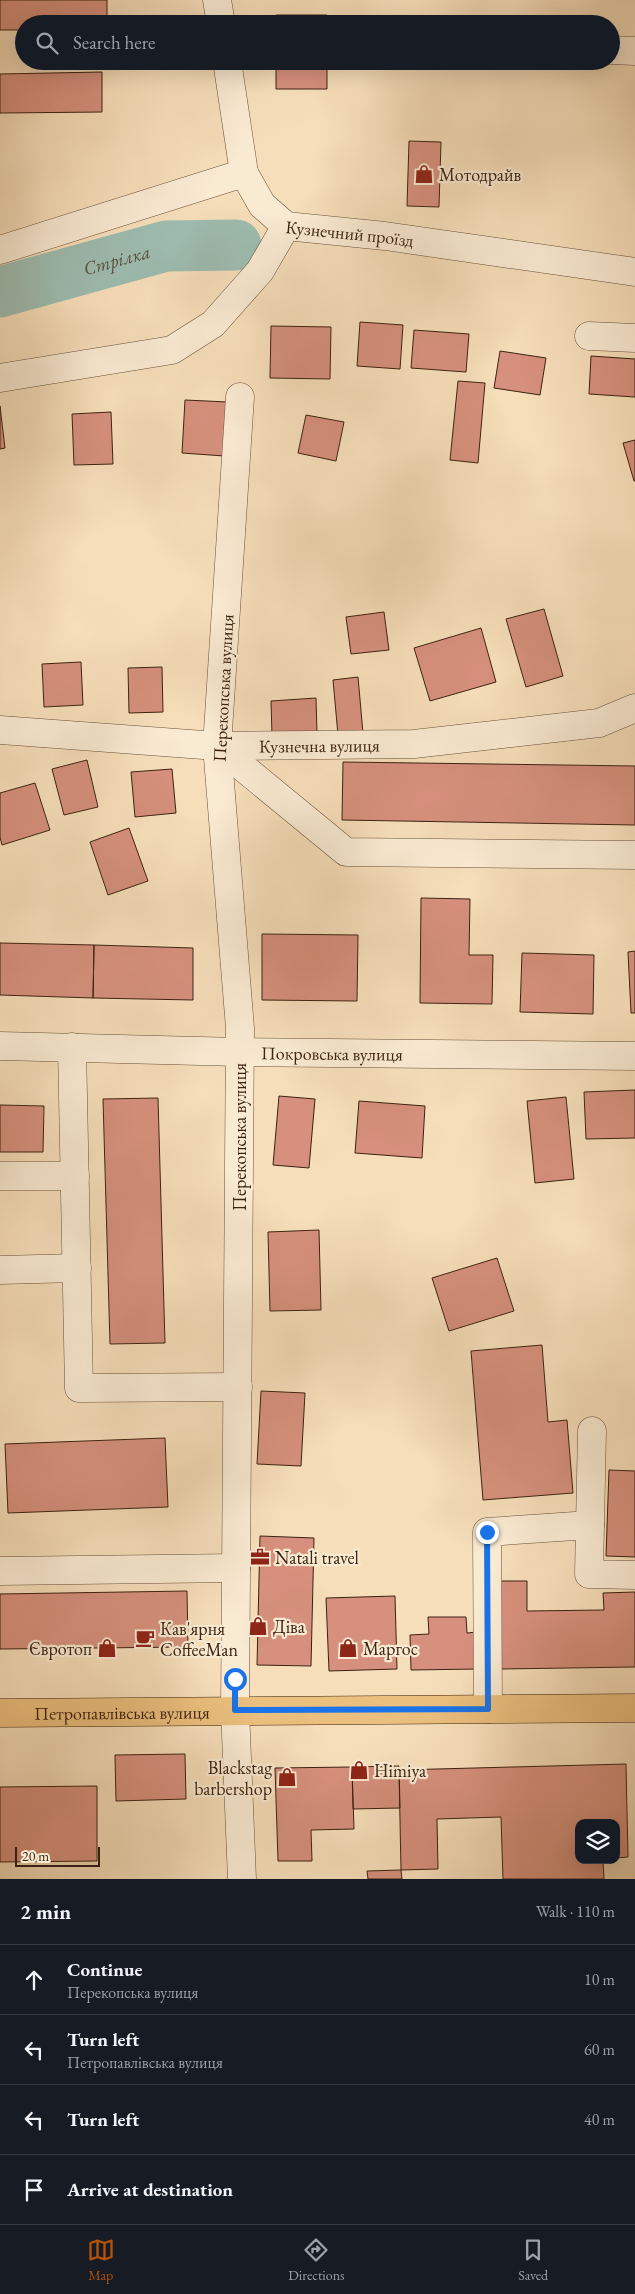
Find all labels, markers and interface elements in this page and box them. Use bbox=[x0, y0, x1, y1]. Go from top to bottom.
search box bbox=[15, 15, 620, 70]
icon: search bbox=[33, 29, 61, 57]
text: Search here bbox=[73, 30, 155, 55]
shop icon: Мотодрайв bbox=[413, 163, 435, 185]
place label: Мотодрайв bbox=[439, 163, 521, 186]
street label: Кузнечний проїзд bbox=[284, 215, 415, 252]
water label: Стрілка bbox=[80, 239, 153, 281]
street label: Перекопська вулиця bbox=[208, 614, 238, 762]
street label: Кузнечна вулиця bbox=[259, 733, 380, 757]
street label: Покровська вулиця bbox=[261, 1041, 403, 1065]
street label: Перекопська вулиця bbox=[228, 1063, 251, 1211]
route end bbox=[476, 1521, 499, 1544]
office icon: Natali travel bbox=[249, 1546, 271, 1568]
place label: Natali travel bbox=[275, 1546, 359, 1569]
shop icon: Діва bbox=[247, 1615, 269, 1637]
place label: Діва bbox=[273, 1615, 306, 1638]
place label: Кав'ярня CoffeeMan bbox=[160, 1617, 238, 1661]
cafe icon: Кав'ярня CoffeeMan bbox=[134, 1627, 156, 1649]
place label: Євротоп bbox=[29, 1637, 92, 1660]
shop icon: Євротоп bbox=[96, 1637, 118, 1659]
shop icon: Маргос bbox=[337, 1637, 359, 1659]
place label: Маргос bbox=[363, 1637, 418, 1660]
route start bbox=[224, 1668, 247, 1691]
street label: Петропавлівська вулиця bbox=[34, 1700, 210, 1724]
place label: Blackstag barbershop bbox=[194, 1756, 272, 1800]
shop icon: Himiya bbox=[348, 1759, 370, 1781]
place label: Himiya bbox=[374, 1759, 427, 1782]
shop icon: Blackstag barbershop bbox=[276, 1766, 298, 1788]
map controls bbox=[575, 1819, 620, 1864]
button: layers bbox=[575, 1819, 620, 1864]
scale bar bbox=[15, 1844, 100, 1867]
text: 20 m bbox=[22, 1847, 49, 1865]
text: 2 min bbox=[20, 1898, 71, 1925]
text: Walk · 110 m bbox=[536, 1901, 615, 1922]
text: Continue bbox=[67, 1957, 142, 1982]
icon: ahead bbox=[20, 1966, 48, 1994]
text: 10 m bbox=[584, 1969, 615, 1990]
text: Перекопська вулиця bbox=[67, 1982, 199, 2003]
text: Turn left bbox=[67, 2027, 139, 2052]
icon: left bbox=[20, 2036, 48, 2064]
text: 60 m bbox=[584, 2039, 615, 2060]
text: Петропавлівська вулиця bbox=[67, 2052, 223, 2073]
icon: left bbox=[20, 2106, 48, 2134]
text: Turn left bbox=[67, 2107, 139, 2132]
text: 40 m bbox=[584, 2109, 615, 2130]
icon: arrive bbox=[20, 2176, 48, 2204]
text: Arrive at destination bbox=[67, 2177, 233, 2202]
tab: Map bbox=[87, 2236, 115, 2284]
tab: Directions bbox=[288, 2236, 345, 2284]
tab: Saved bbox=[518, 2236, 548, 2284]

